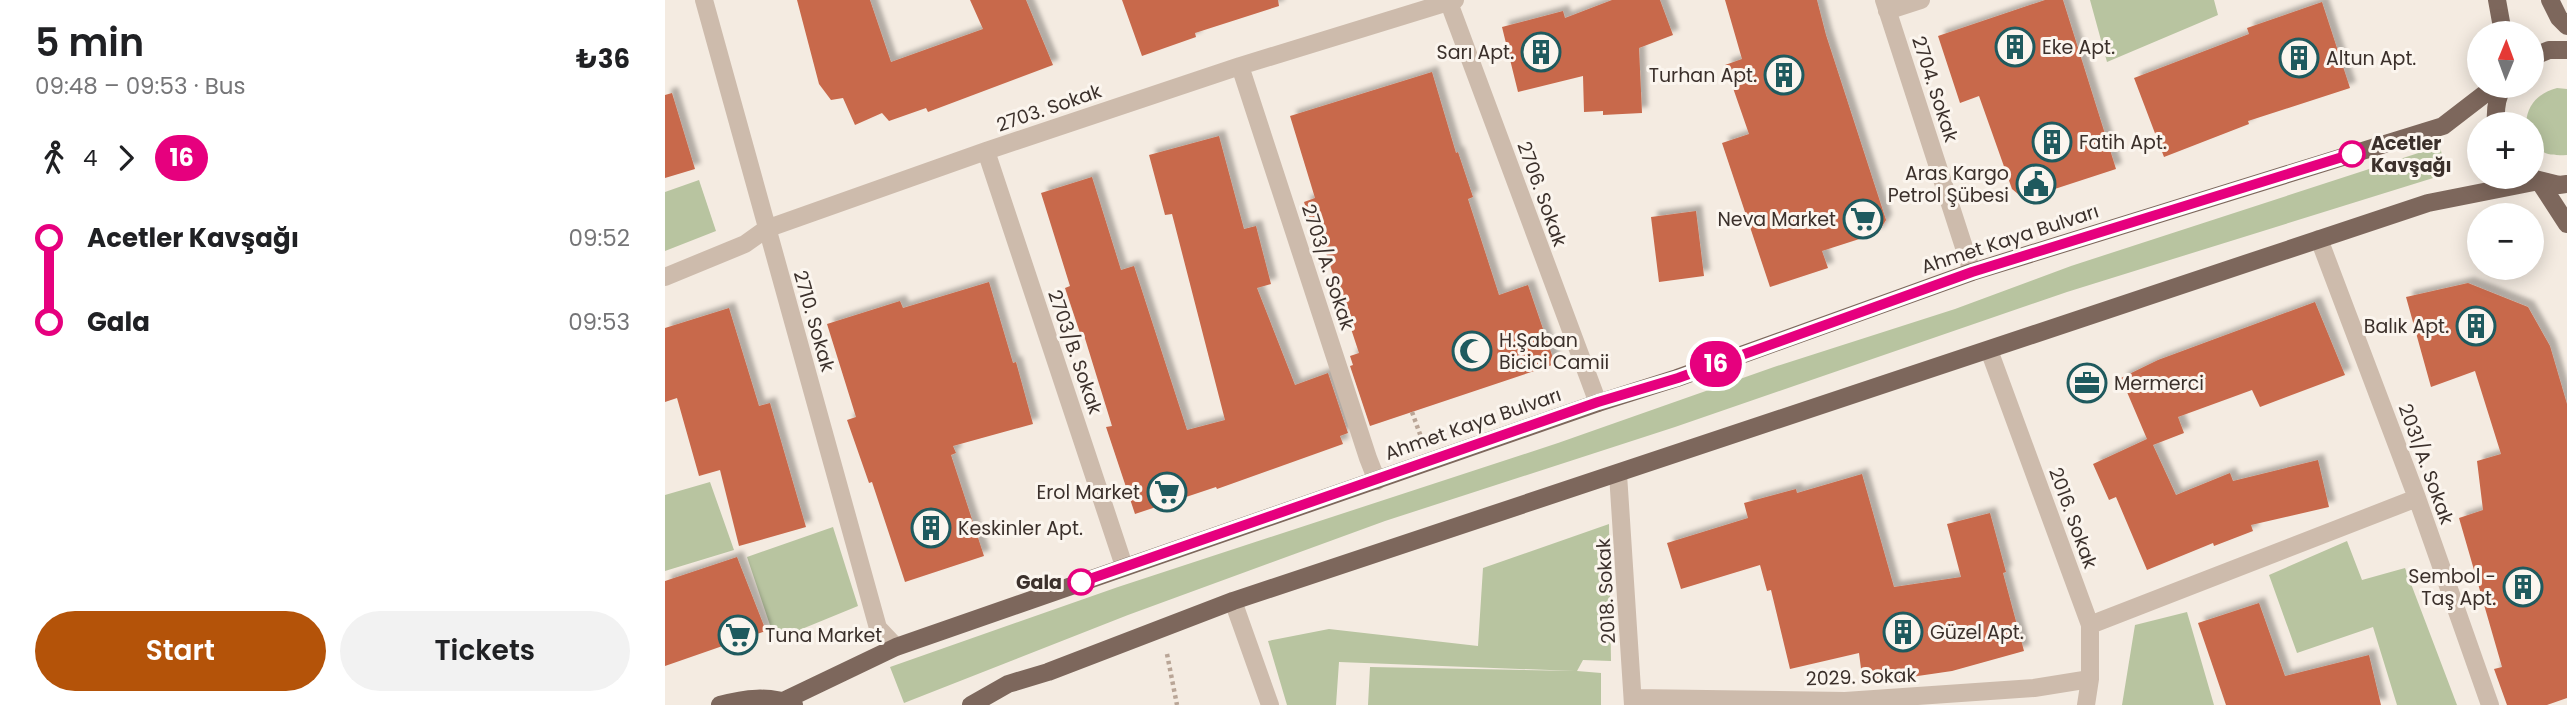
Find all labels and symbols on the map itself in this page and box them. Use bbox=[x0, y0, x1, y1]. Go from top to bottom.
north arrow bbox=[2467, 21, 2545, 98]
building icon: Eke Apt. bbox=[1994, 26, 2036, 68]
building icon: Sarı Apt. bbox=[1520, 31, 1562, 73]
street label: 2704. Sokak bbox=[1905, 33, 1965, 146]
place label: Eke Apt. bbox=[2042, 34, 2115, 61]
building icon: Altun Apt. bbox=[2278, 37, 2320, 79]
place label: Sarı Apt. bbox=[1437, 39, 1514, 66]
place label: Altun Apt. bbox=[2326, 45, 2416, 72]
building icon: Turhan Apt. bbox=[1763, 54, 1805, 96]
place label: Turhan Apt. bbox=[1649, 62, 1757, 89]
street label: 2703. Sokak bbox=[993, 77, 1105, 139]
building icon: Fatih Apt. bbox=[2031, 121, 2073, 163]
place label: Fatih Apt. bbox=[2079, 129, 2167, 156]
place label: Acetler Kavşağı bbox=[2371, 130, 2452, 179]
street label: 2706. Sokak bbox=[1510, 138, 1574, 251]
marker: Acetler Kavşağı bbox=[2339, 141, 2365, 167]
place label: Aras Kargo Petrol Şübesi bbox=[1888, 160, 2009, 209]
public building icon: Aras Kargo Petrol Şübesi bbox=[2015, 163, 2057, 205]
supermarket icon: Neva Market bbox=[1842, 198, 1884, 240]
street label: Ahmet Kaya Bulvarı bbox=[1918, 198, 2102, 280]
street label: 2703/A. Sokak bbox=[1295, 201, 1361, 334]
place label: Neva Market bbox=[1718, 206, 1836, 233]
street label: 2710. Sokak bbox=[787, 267, 841, 375]
street label: 2703/B. Sokak bbox=[1041, 286, 1109, 418]
building icon: Balık Apt. bbox=[2455, 305, 2497, 347]
place label: Balık Apt. bbox=[2364, 313, 2449, 340]
place label: H.Şaban Bicici Camii bbox=[1499, 327, 1609, 376]
mosque icon: H.Şaban Bicici Camii bbox=[1451, 330, 1493, 372]
line badge: 16 bbox=[1685, 341, 1747, 387]
office icon: Mermerci bbox=[2066, 362, 2108, 404]
place label: Mermerci bbox=[2114, 370, 2204, 397]
street label: Ahmet Kaya Bulvarı bbox=[1381, 381, 1565, 467]
street label: 2031/A. Sokak bbox=[2392, 400, 2460, 528]
street label: 2016. Sokak bbox=[2042, 464, 2104, 573]
supermarket icon: Erol Market bbox=[1146, 471, 1188, 513]
place label: Erol Market bbox=[1036, 479, 1140, 506]
building icon: Keskinler Apt. bbox=[910, 507, 952, 549]
place label: Keskinler Apt. bbox=[958, 515, 1083, 542]
street label: 2018. Sokak bbox=[1590, 537, 1622, 644]
place label: Sembol - Taş Apt. bbox=[2408, 563, 2496, 612]
building icon: Sembol - Taş Apt. bbox=[2502, 566, 2544, 608]
place label: Gala bbox=[1016, 569, 1062, 596]
marker: Gala bbox=[1068, 569, 1094, 595]
building icon: Güzel Apt. bbox=[1882, 611, 1924, 653]
supermarket icon: Tuna Market bbox=[717, 614, 759, 656]
place label: Güzel Apt. bbox=[1930, 619, 2024, 646]
place label: Tuna Market bbox=[765, 622, 882, 649]
street label: 2029. Sokak bbox=[1805, 662, 1917, 692]

